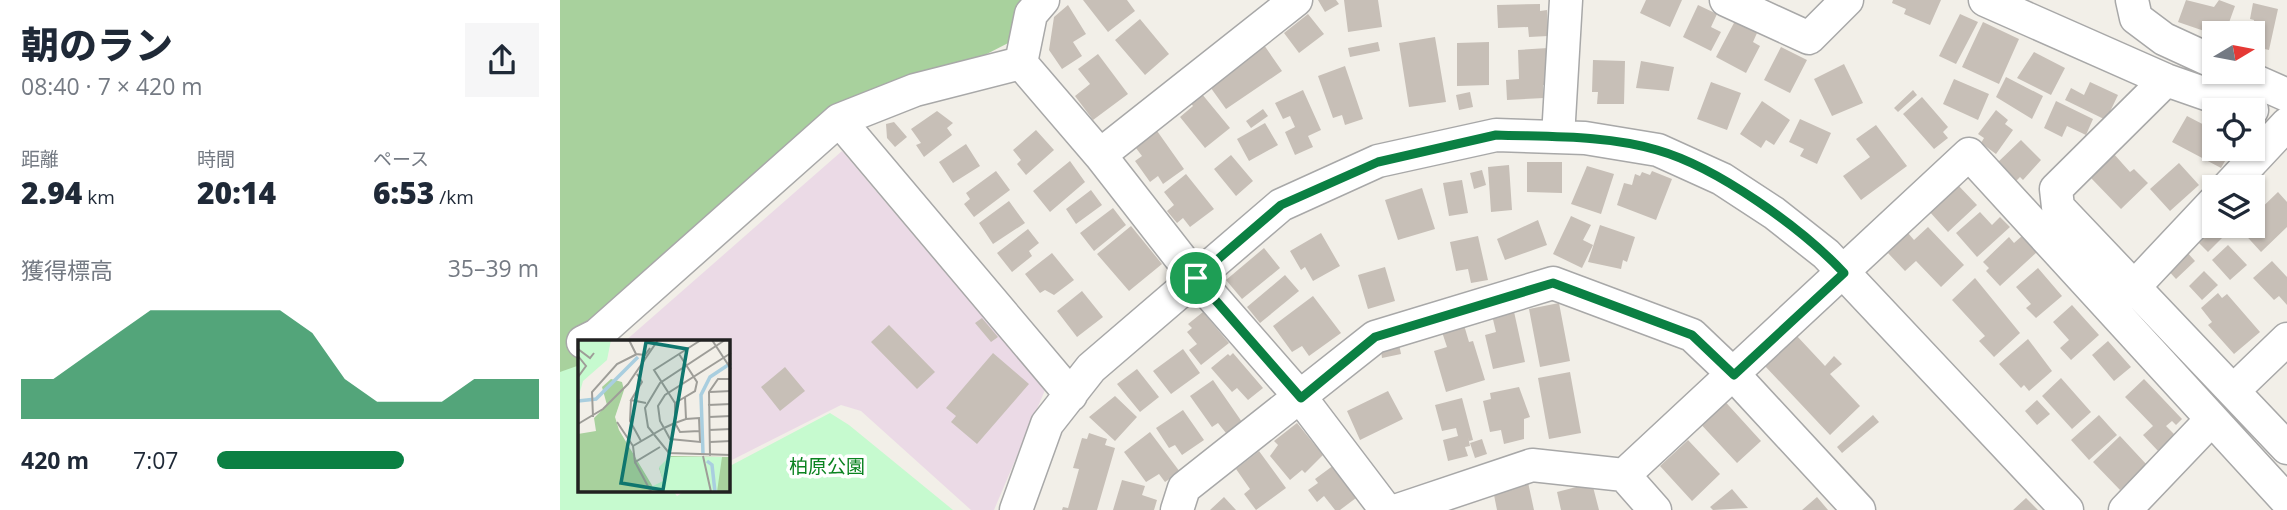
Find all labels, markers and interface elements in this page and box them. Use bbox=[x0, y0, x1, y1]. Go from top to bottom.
text: 朝のラン bbox=[21, 18, 173, 70]
north arrow bbox=[2202, 21, 2264, 84]
map controls bbox=[2202, 21, 2265, 238]
button: share bbox=[465, 23, 539, 97]
text: 08:40 · 7 × 420 m bbox=[21, 70, 203, 102]
button: locate bbox=[2202, 98, 2265, 161]
text: 距離 bbox=[21, 146, 59, 172]
text: 時間 bbox=[197, 146, 235, 172]
text: ペース bbox=[373, 146, 429, 172]
text: 2.94 bbox=[21, 172, 82, 213]
text: 20:14 bbox=[197, 172, 276, 213]
text: 6:53 bbox=[373, 172, 434, 213]
button: layers bbox=[2202, 175, 2265, 238]
text: km bbox=[82, 184, 115, 210]
text: /km bbox=[434, 184, 474, 210]
pin bbox=[1166, 248, 1226, 308]
text: 35–39 m bbox=[448, 252, 539, 284]
text: 獲得標高 bbox=[21, 254, 113, 286]
icon: arrive bbox=[1177, 259, 1215, 297]
inset map bbox=[578, 340, 730, 492]
text: 420 m bbox=[21, 444, 89, 476]
text: 7:07 bbox=[133, 444, 179, 476]
park label: 柏原公園 bbox=[789, 453, 865, 479]

